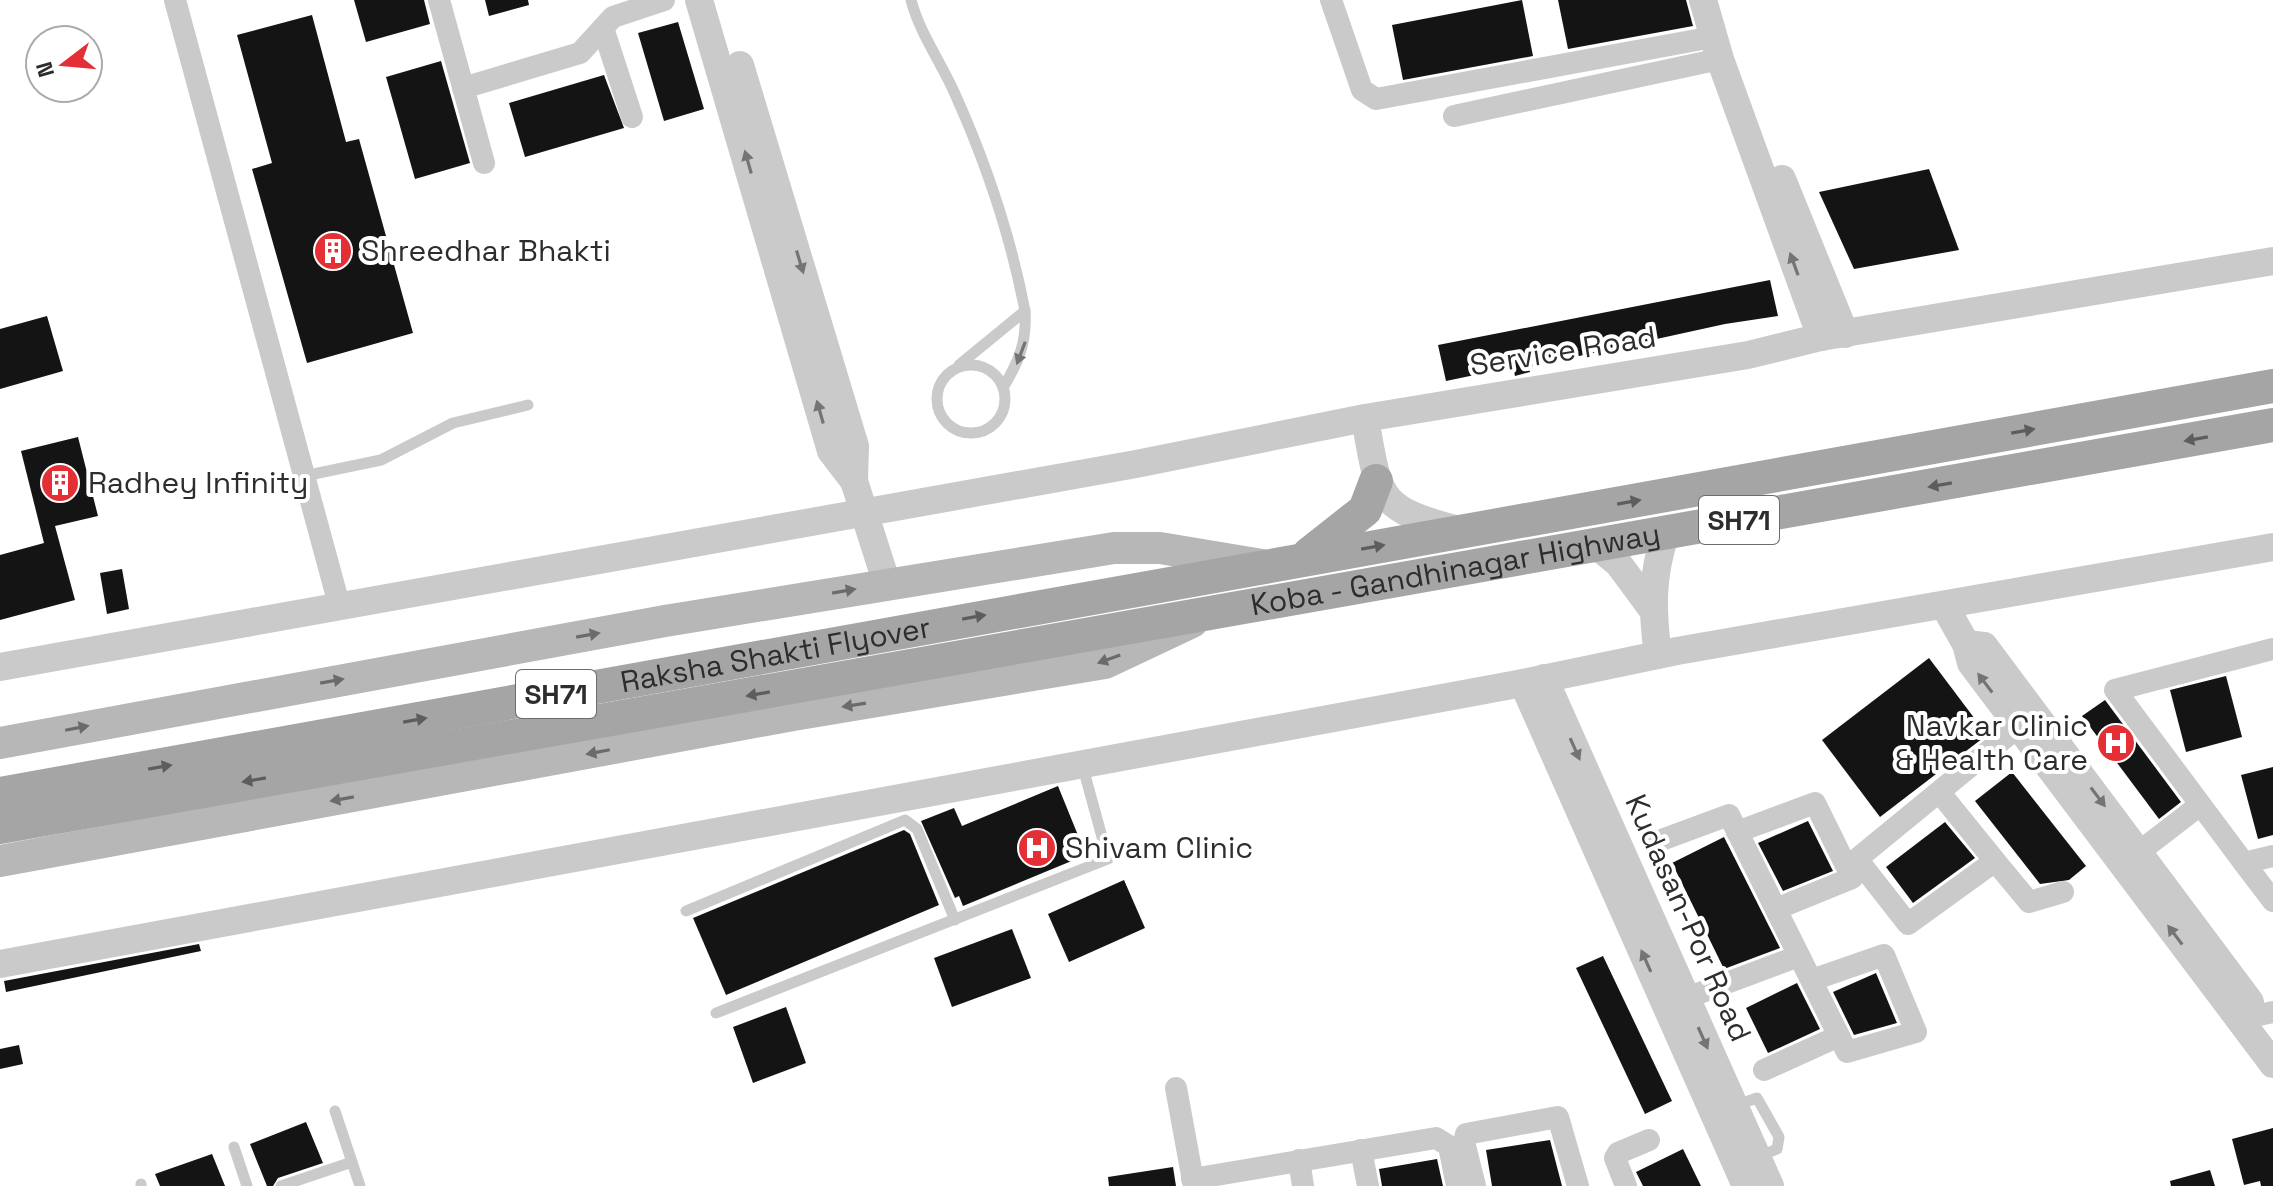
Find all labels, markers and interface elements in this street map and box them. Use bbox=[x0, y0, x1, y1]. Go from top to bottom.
north arrow bbox=[24, 24, 104, 104]
text: N bbox=[29, 59, 60, 80]
one-way arrow bbox=[742, 149, 754, 174]
building icon: Shreedhar Bhakti bbox=[312, 230, 354, 272]
place label: Shreedhar Bhakti bbox=[361, 231, 611, 270]
one-way arrow bbox=[794, 250, 807, 274]
one-way arrow bbox=[1787, 252, 1800, 276]
street label: Service Road bbox=[1467, 317, 1659, 384]
one-way arrow bbox=[1014, 341, 1027, 365]
one-way arrow bbox=[813, 399, 826, 423]
one-way arrow bbox=[2010, 425, 2035, 437]
one-way arrow bbox=[2183, 433, 2208, 446]
building icon: Radhey Infinity bbox=[39, 462, 81, 504]
place label: Radhey Infinity bbox=[88, 463, 308, 502]
one-way arrow bbox=[1928, 480, 1953, 492]
one-way arrow bbox=[1617, 495, 1642, 507]
road number: SH71 bbox=[1699, 496, 1779, 544]
street label: Koba - Gandhinagar Highway bbox=[1248, 514, 1663, 624]
one-way arrow bbox=[1361, 541, 1386, 553]
one-way arrow bbox=[832, 584, 857, 597]
street label: Raksha Shakti Flyover bbox=[617, 607, 934, 701]
one-way arrow bbox=[962, 611, 987, 623]
one-way arrow bbox=[576, 628, 601, 641]
one-way arrow bbox=[1097, 654, 1121, 666]
road number: SH71 bbox=[516, 670, 596, 718]
one-way arrow bbox=[1978, 672, 1994, 693]
one-way arrow bbox=[320, 674, 345, 686]
one-way arrow bbox=[746, 688, 771, 700]
one-way arrow bbox=[841, 699, 866, 711]
place label: Navkar Clinic & Health Care bbox=[1895, 706, 2088, 779]
one-way arrow bbox=[403, 713, 428, 725]
one-way arrow bbox=[64, 722, 89, 734]
hospital icon: Navkar Clinic & Health Care bbox=[2095, 722, 2137, 764]
one-way arrow bbox=[1569, 737, 1582, 761]
one-way arrow bbox=[585, 746, 610, 759]
one-way arrow bbox=[147, 760, 172, 772]
one-way arrow bbox=[241, 775, 266, 787]
one-way arrow bbox=[2090, 787, 2106, 808]
street label: Kudasan-Por Road bbox=[1616, 788, 1760, 1047]
one-way arrow bbox=[330, 794, 355, 806]
hospital icon: Shivam Clinic bbox=[1016, 827, 1058, 869]
place label: Shivam Clinic bbox=[1065, 828, 1253, 867]
one-way arrow bbox=[2168, 925, 2184, 945]
one-way arrow bbox=[1640, 949, 1653, 973]
one-way arrow bbox=[1697, 1026, 1710, 1050]

